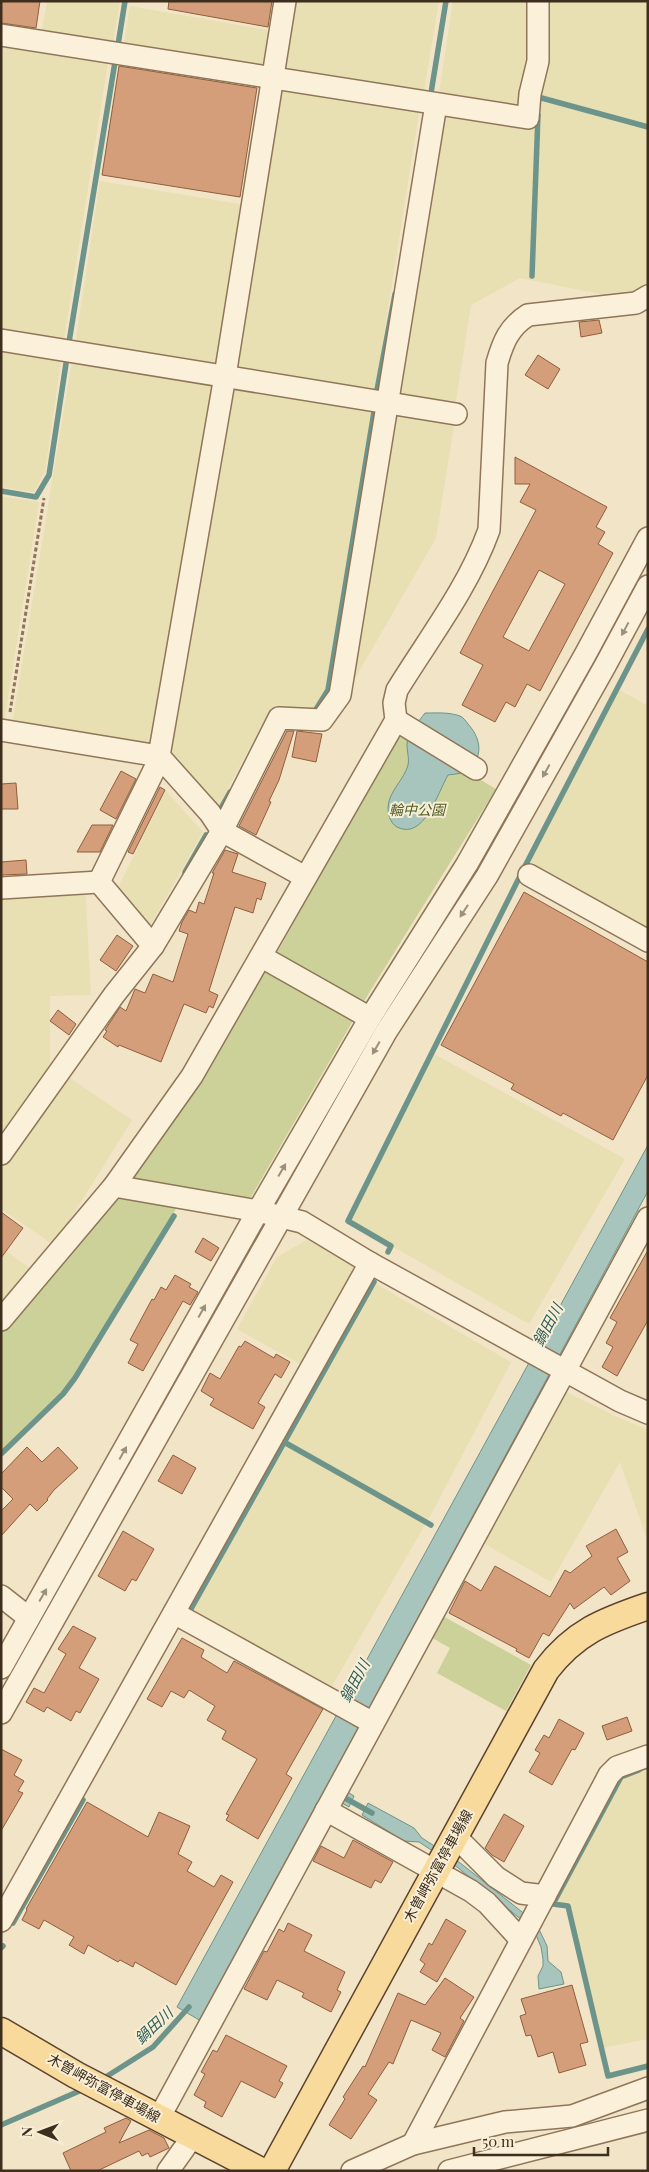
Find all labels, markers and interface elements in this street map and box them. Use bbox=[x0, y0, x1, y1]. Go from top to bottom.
one-way arrow bbox=[621, 622, 629, 636]
one-way arrow bbox=[542, 764, 550, 778]
park label: 輪中公園 bbox=[389, 800, 447, 819]
one-way arrow bbox=[459, 905, 469, 918]
one-way arrow bbox=[372, 1042, 381, 1055]
one-way arrow bbox=[278, 1163, 286, 1177]
water label: 鍋田川 bbox=[528, 1298, 567, 1349]
one-way arrow bbox=[198, 1304, 206, 1319]
one-way arrow bbox=[118, 1447, 127, 1460]
one-way arrow bbox=[38, 1588, 47, 1601]
water label: 鍋田川 bbox=[335, 1654, 374, 1705]
street label: 木曽岬弥富停車場線 bbox=[399, 1806, 476, 1925]
water label: 鍋田川 bbox=[130, 2001, 178, 2048]
street label: 木曽岬弥富停車場線 bbox=[45, 2049, 164, 2126]
north arrow bbox=[15, 2107, 65, 2157]
scale bar bbox=[474, 2124, 608, 2156]
text: N bbox=[17, 2127, 36, 2137]
text: 50 m bbox=[482, 2131, 515, 2151]

